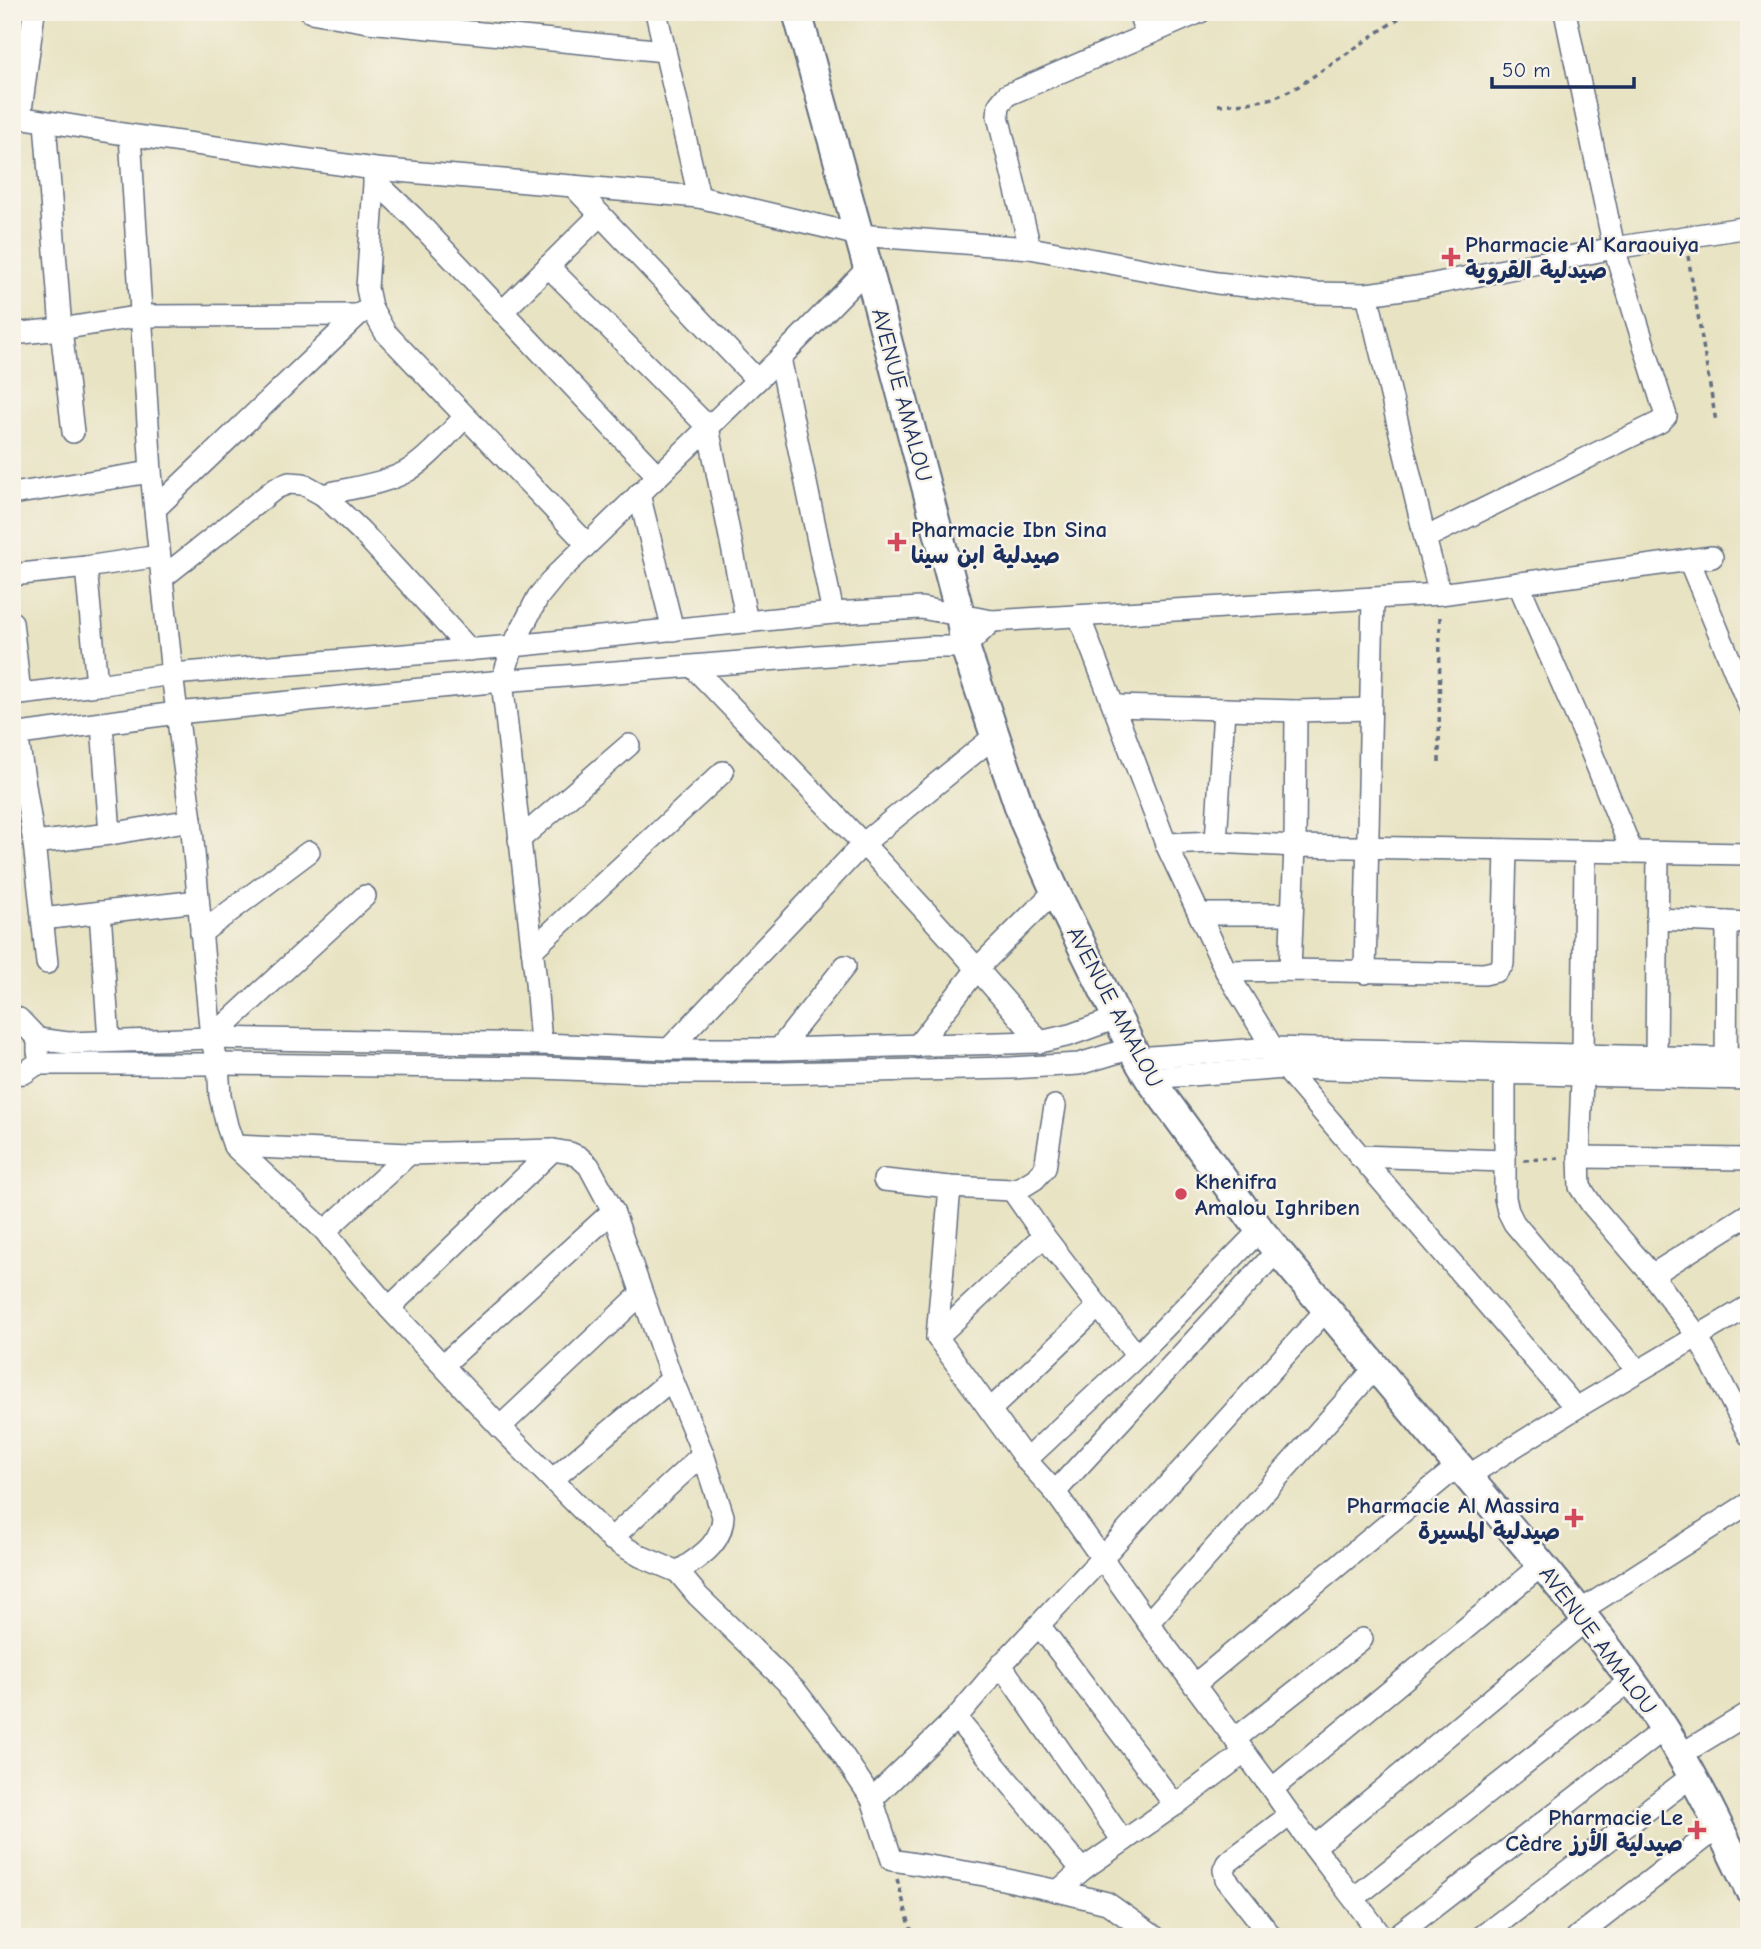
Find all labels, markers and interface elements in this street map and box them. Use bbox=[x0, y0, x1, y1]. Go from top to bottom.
scale bar bbox=[1492, 46, 1633, 90]
text: 50 m bbox=[1502, 58, 1551, 82]
place label: Pharmacie Al Karaouiya صيدلية القروية bbox=[1465, 231, 1699, 285]
marker: Pharmacie Al Karaouiya صيدلية القروية bbox=[1443, 249, 1459, 265]
street label: AVENUE AMALOU bbox=[866, 305, 938, 485]
place label: Pharmacie Ibn Sina صيدلية ابن سينا bbox=[911, 516, 1107, 569]
marker: Pharmacie Ibn Sina صيدلية ابن سينا bbox=[889, 534, 905, 550]
street label: AVENUE AMALOU bbox=[1061, 922, 1169, 1092]
place label: Khenifra Amalou Ighriben bbox=[1195, 1168, 1360, 1221]
marker: Khenifra Amalou Ighriben bbox=[1173, 1186, 1189, 1202]
place label: Pharmacie Al Massira صيدلية المسيرة bbox=[1346, 1492, 1560, 1545]
marker: Pharmacie Al Massira صيدلية المسيرة bbox=[1566, 1510, 1582, 1526]
street label: AVENUE AMALOU bbox=[1533, 1561, 1663, 1719]
place label: Pharmacie Le Cèdre صيدلية الأرز bbox=[1505, 1804, 1683, 1857]
marker: Pharmacie Le Cèdre صيدلية الأرز bbox=[1689, 1822, 1705, 1838]

